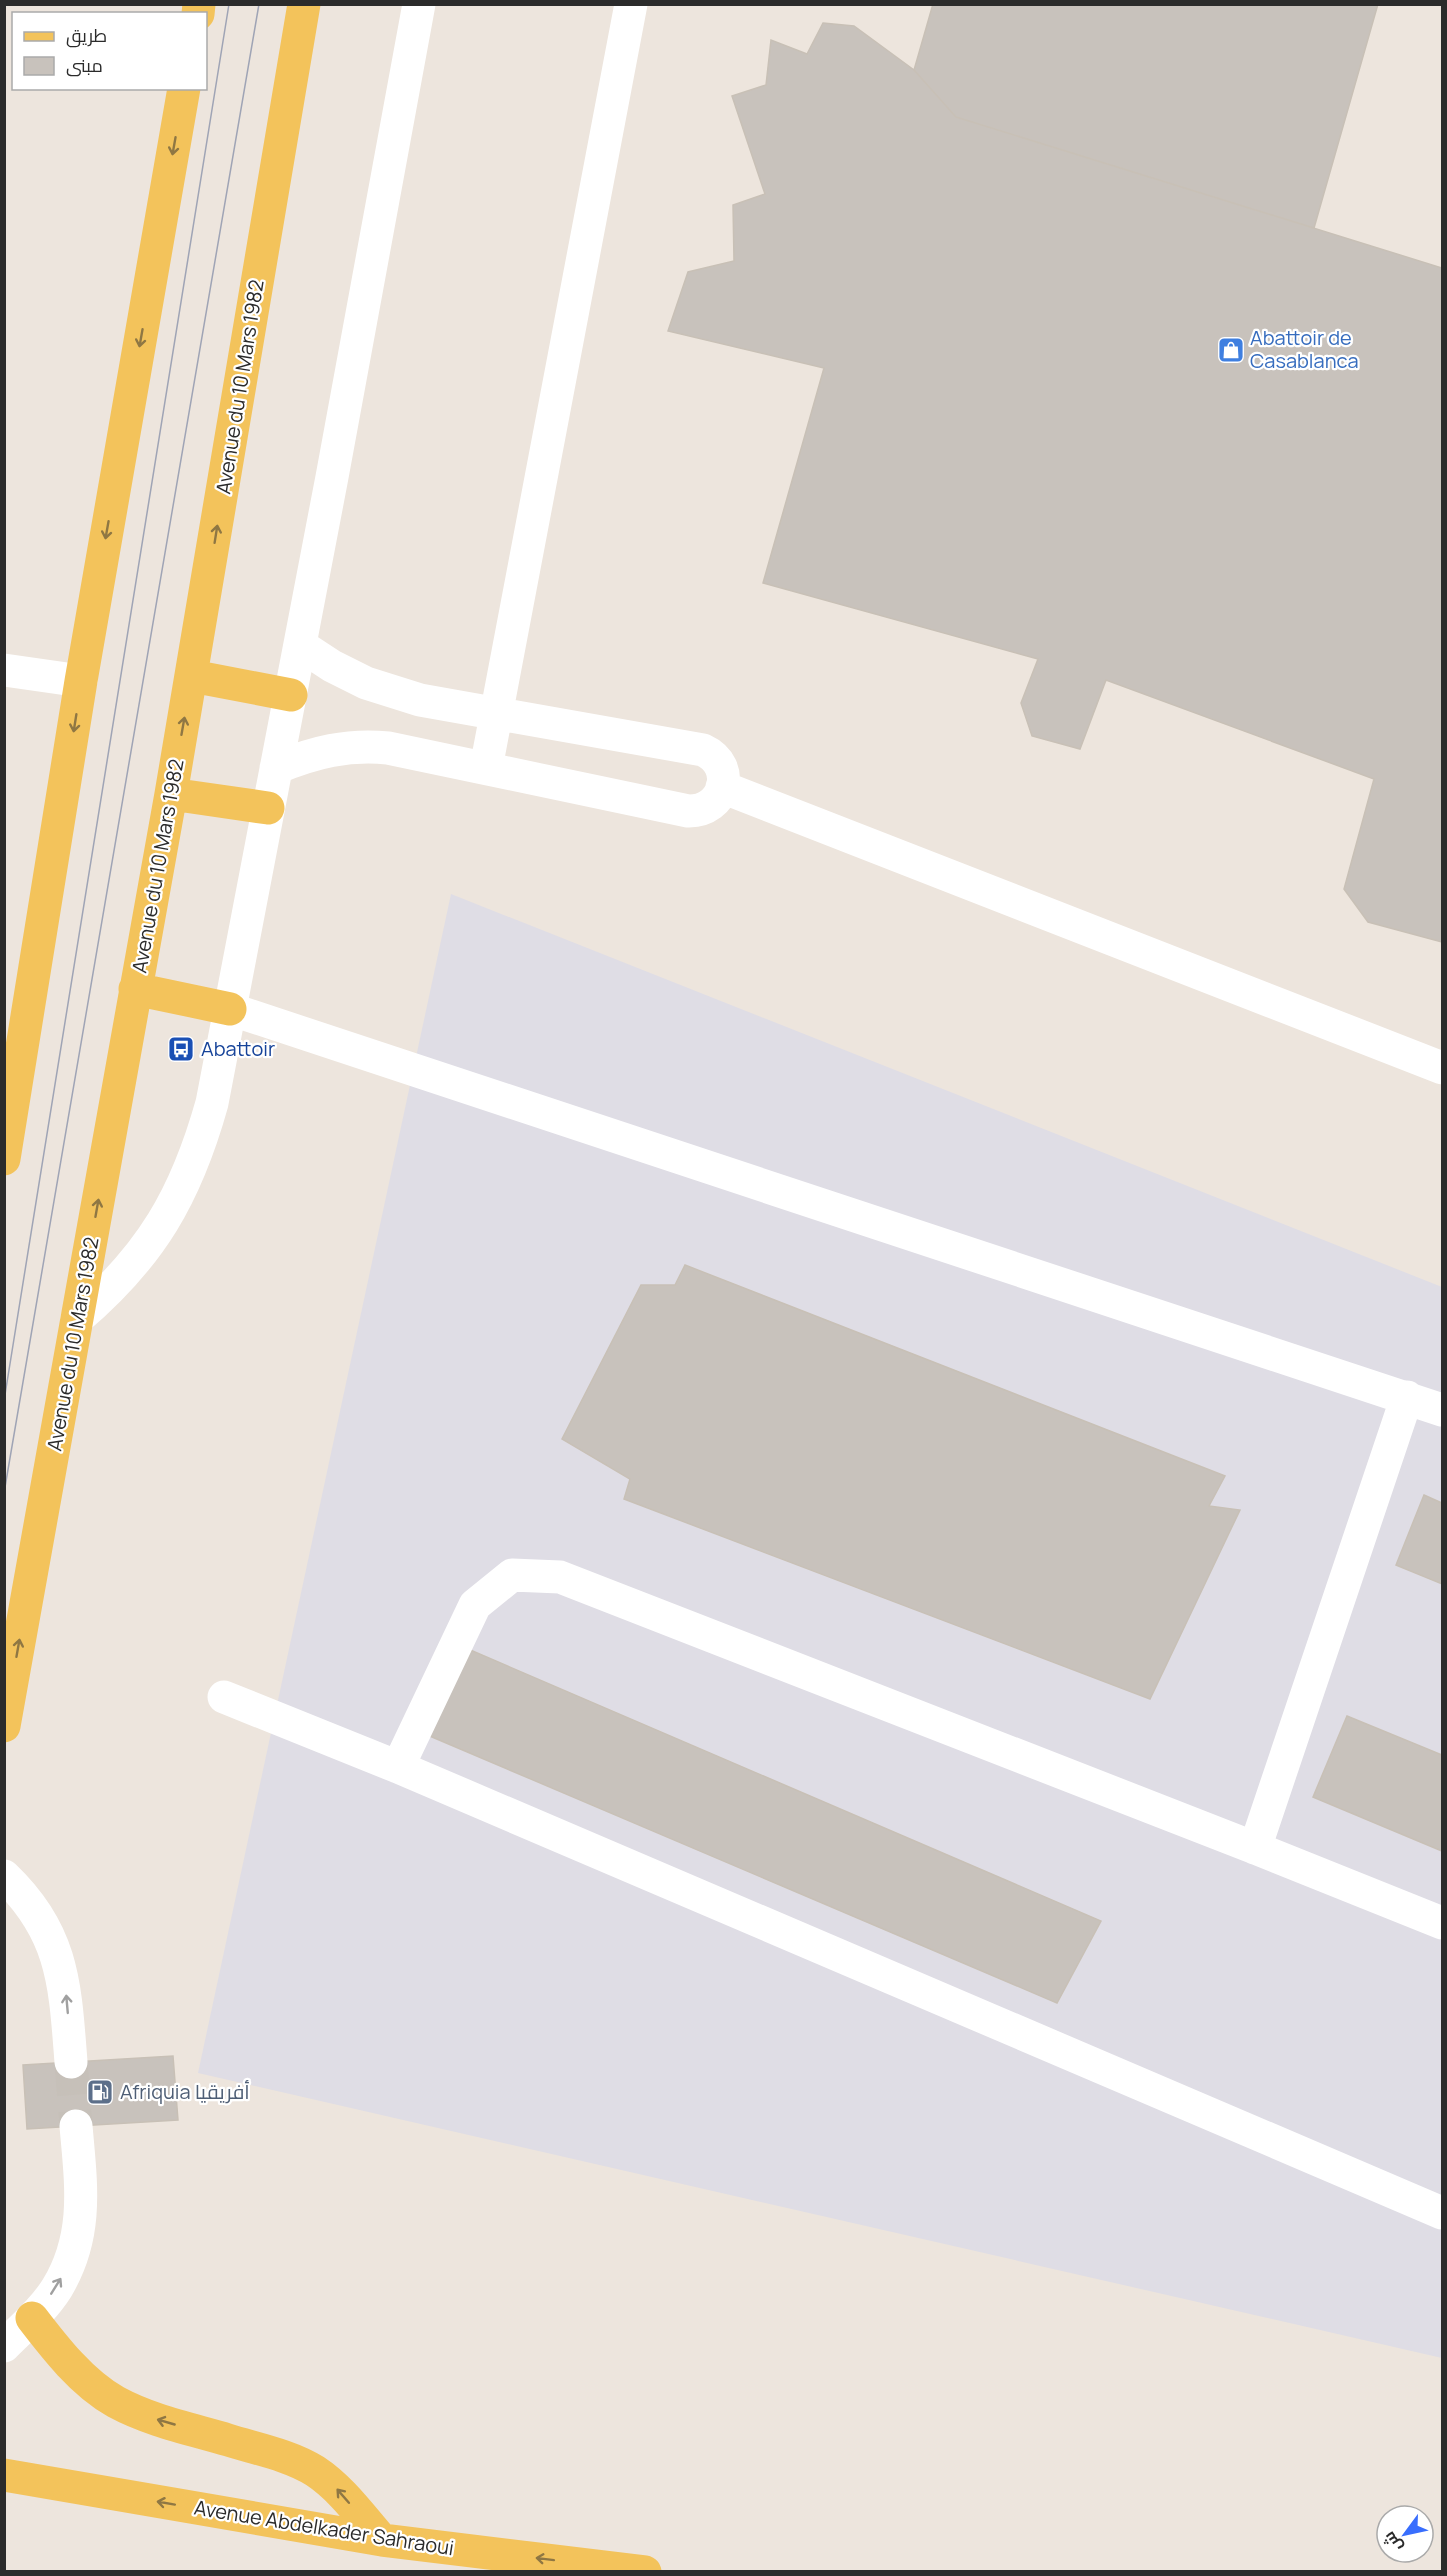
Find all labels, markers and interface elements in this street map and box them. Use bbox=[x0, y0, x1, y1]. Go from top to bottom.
legend bbox=[12, 12, 207, 90]
text: طريق bbox=[66, 23, 107, 48]
text: مبنى bbox=[66, 53, 103, 77]
one-way arrow bbox=[169, 136, 180, 155]
street label: Avenue du 10 Mars 1982 bbox=[209, 278, 270, 496]
place label: Abattoir de Casablanca bbox=[1250, 324, 1359, 374]
one-way arrow bbox=[135, 328, 146, 348]
shop icon: Abattoir de Casablanca bbox=[1216, 335, 1246, 365]
one-way arrow bbox=[102, 520, 113, 540]
one-way arrow bbox=[210, 525, 221, 544]
one-way arrow bbox=[69, 712, 80, 732]
one-way arrow bbox=[178, 717, 189, 737]
street label: Avenue du 10 Mars 1982 bbox=[125, 757, 190, 975]
bus stop icon: Abattoir bbox=[166, 1034, 196, 1064]
place label: Abattoir bbox=[201, 1035, 275, 1062]
one-way arrow bbox=[92, 1198, 103, 1218]
street label: Avenue du 10 Mars 1982 bbox=[40, 1235, 105, 1453]
one-way arrow bbox=[13, 1638, 24, 1658]
one-way arrow bbox=[61, 1994, 72, 2014]
fuel station icon: Afriquia أفريقيا bbox=[85, 2077, 115, 2107]
place label: Afriquia أفريقيا bbox=[120, 2078, 250, 2105]
one-way arrow bbox=[50, 2278, 63, 2295]
one-way arrow bbox=[157, 2416, 176, 2427]
one-way arrow bbox=[336, 2489, 350, 2504]
street label: Avenue Abdelkader Sahraoui bbox=[192, 2494, 456, 2561]
one-way arrow bbox=[156, 2497, 176, 2508]
north arrow bbox=[1375, 2504, 1435, 2564]
text: ش bbox=[1378, 2528, 1407, 2557]
one-way arrow bbox=[536, 2554, 556, 2565]

